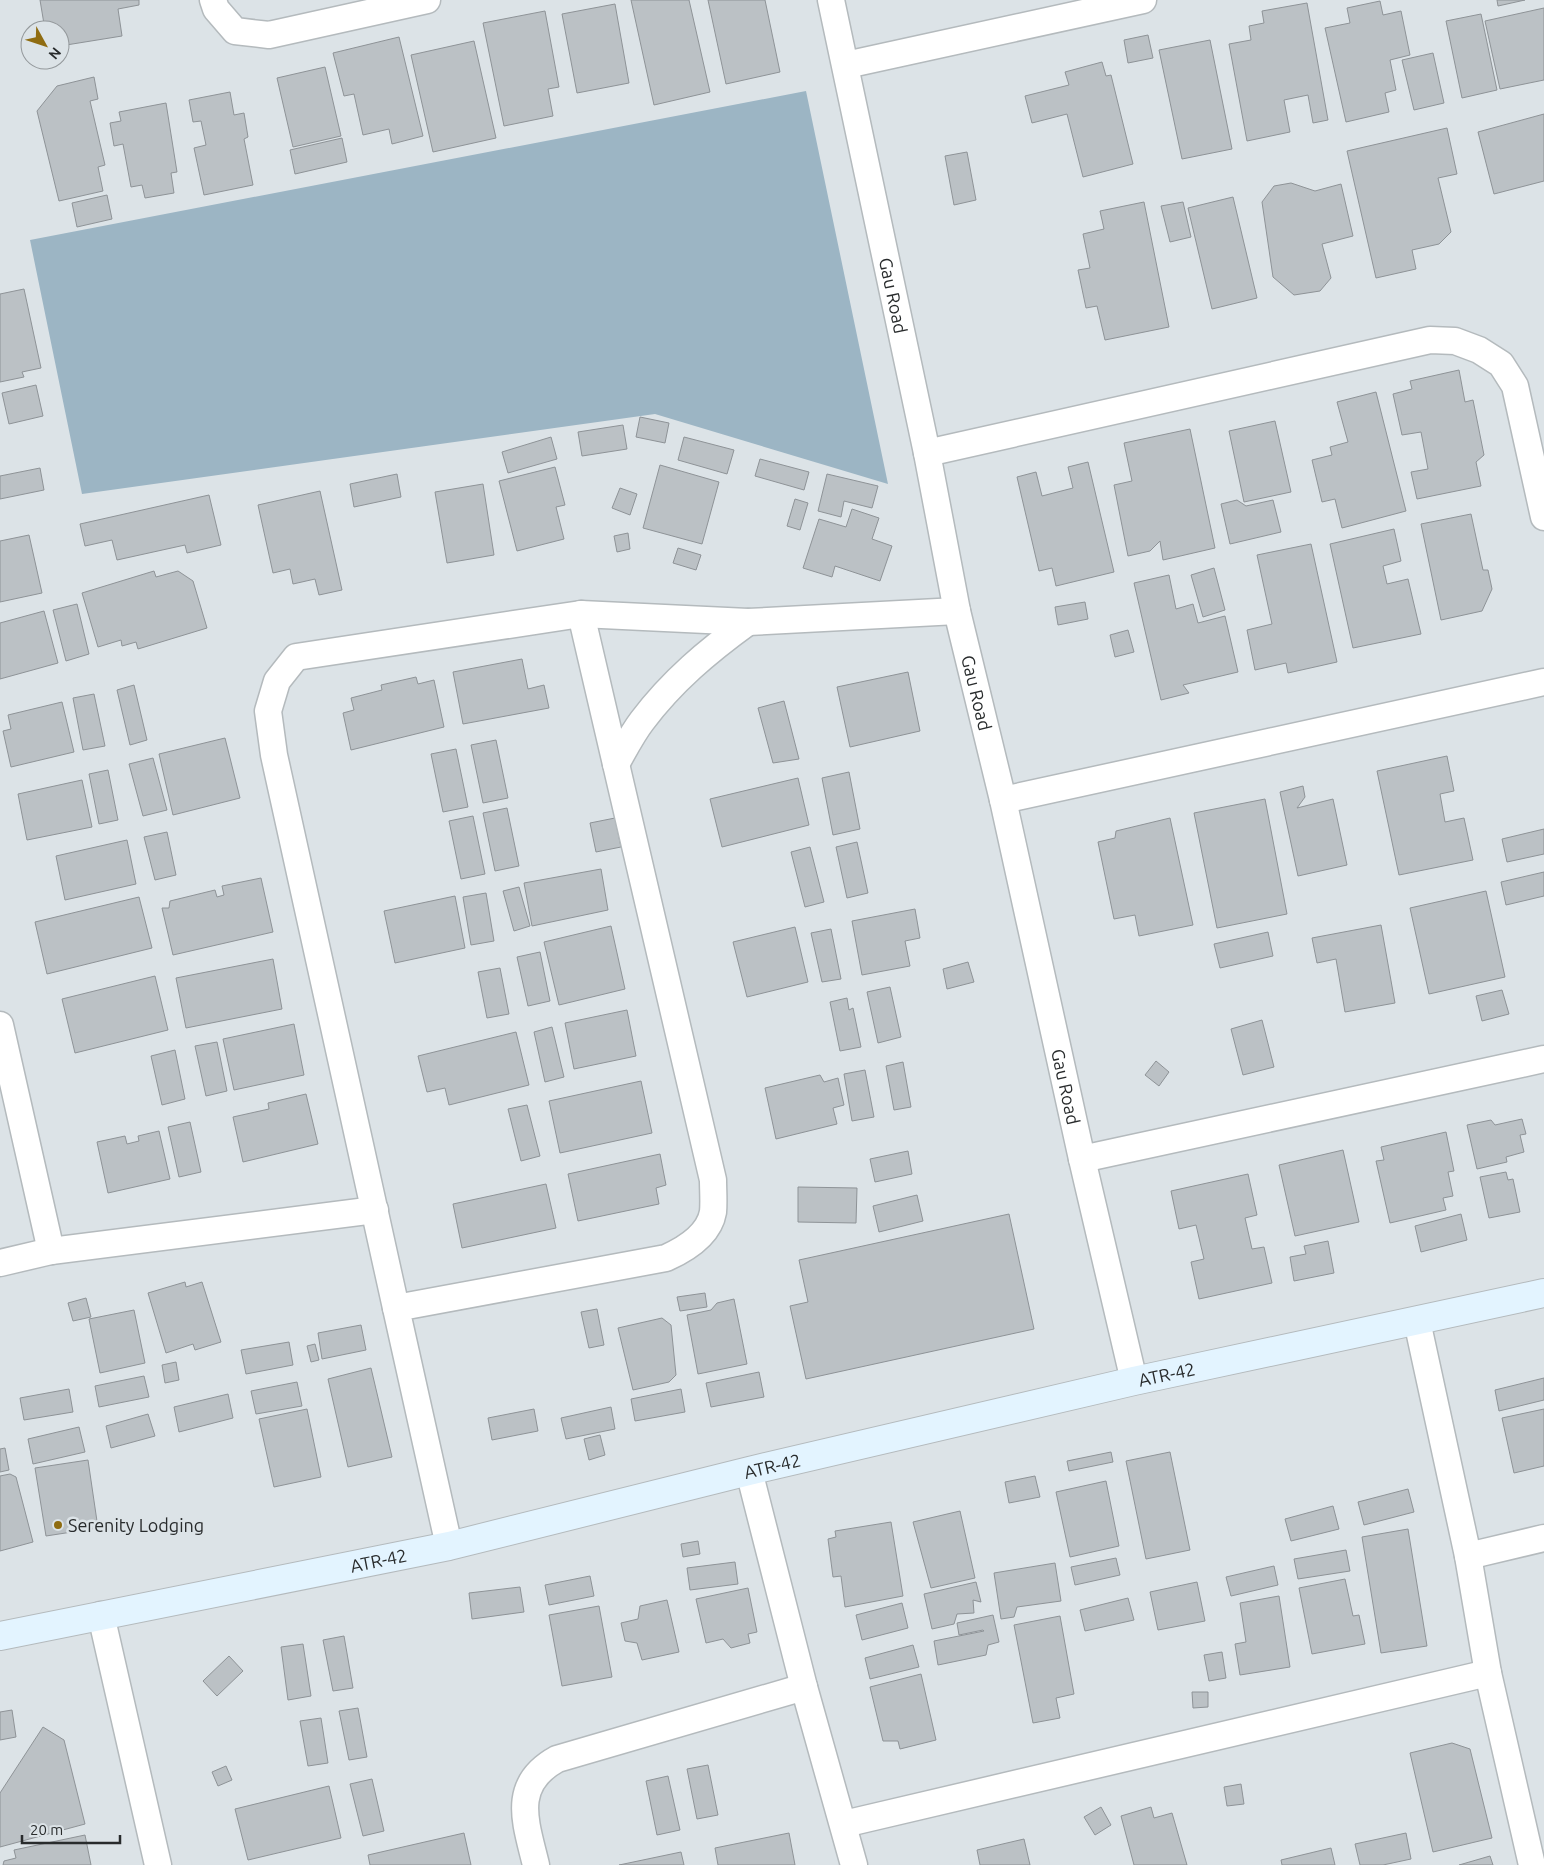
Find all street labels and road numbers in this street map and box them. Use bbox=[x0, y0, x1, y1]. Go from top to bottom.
street label: Gau Road bbox=[876, 256, 911, 335]
street label: Gau Road bbox=[958, 653, 996, 733]
street label: Gau Road bbox=[1048, 1047, 1084, 1127]
street label: ATR-42 bbox=[1137, 1358, 1197, 1390]
street label: ATR-42 bbox=[742, 1449, 802, 1482]
street label: ATR-42 bbox=[348, 1545, 409, 1576]

